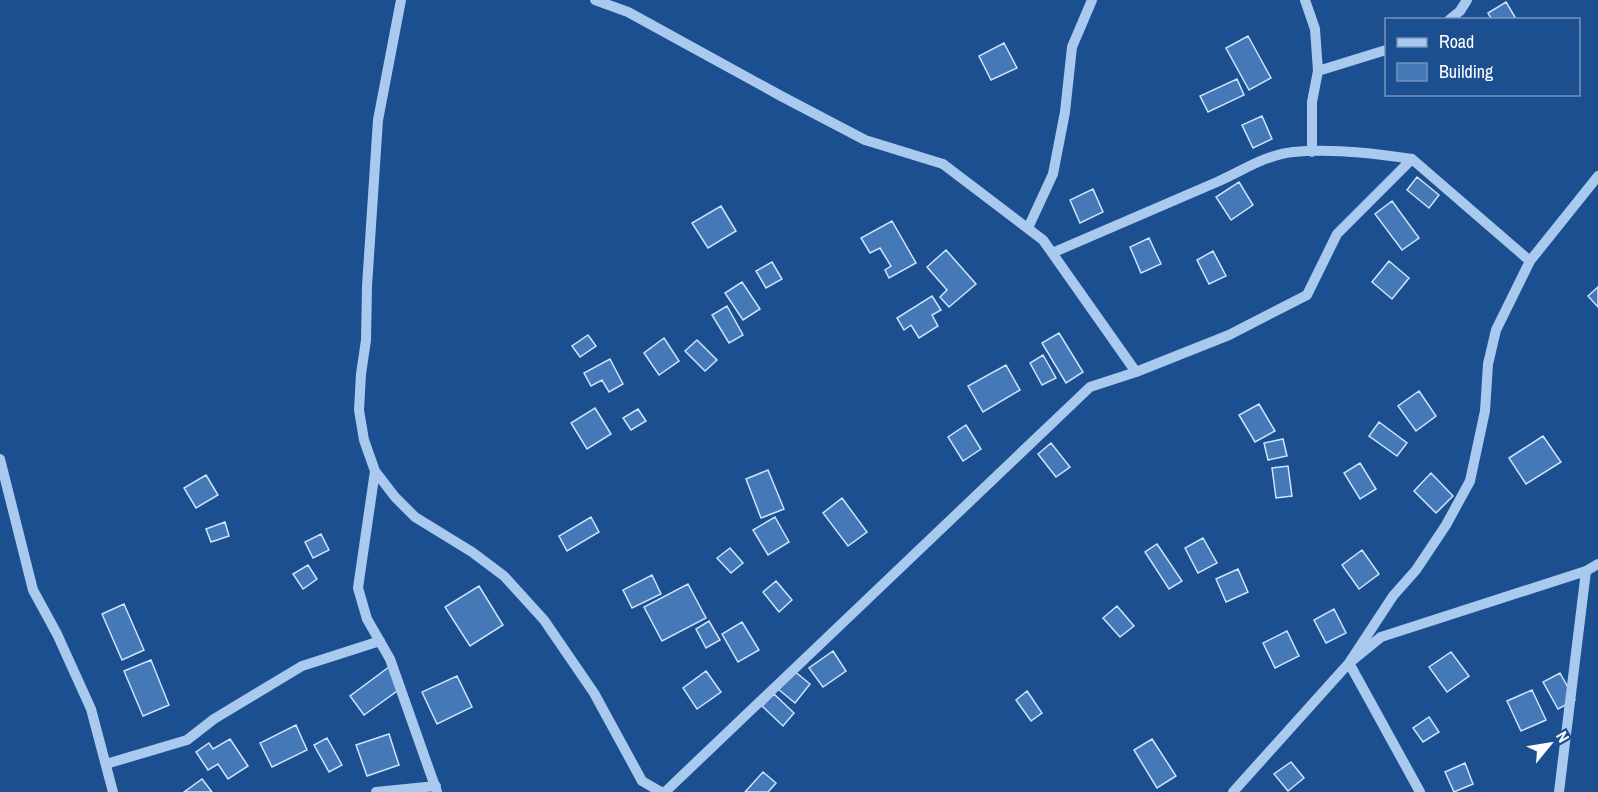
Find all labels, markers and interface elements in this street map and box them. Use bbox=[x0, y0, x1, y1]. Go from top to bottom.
legend bbox=[1385, 18, 1580, 96]
text: Road bbox=[1439, 29, 1474, 54]
text: Building bbox=[1439, 59, 1494, 84]
north arrow bbox=[1520, 714, 1580, 774]
text: N bbox=[1551, 727, 1575, 746]

